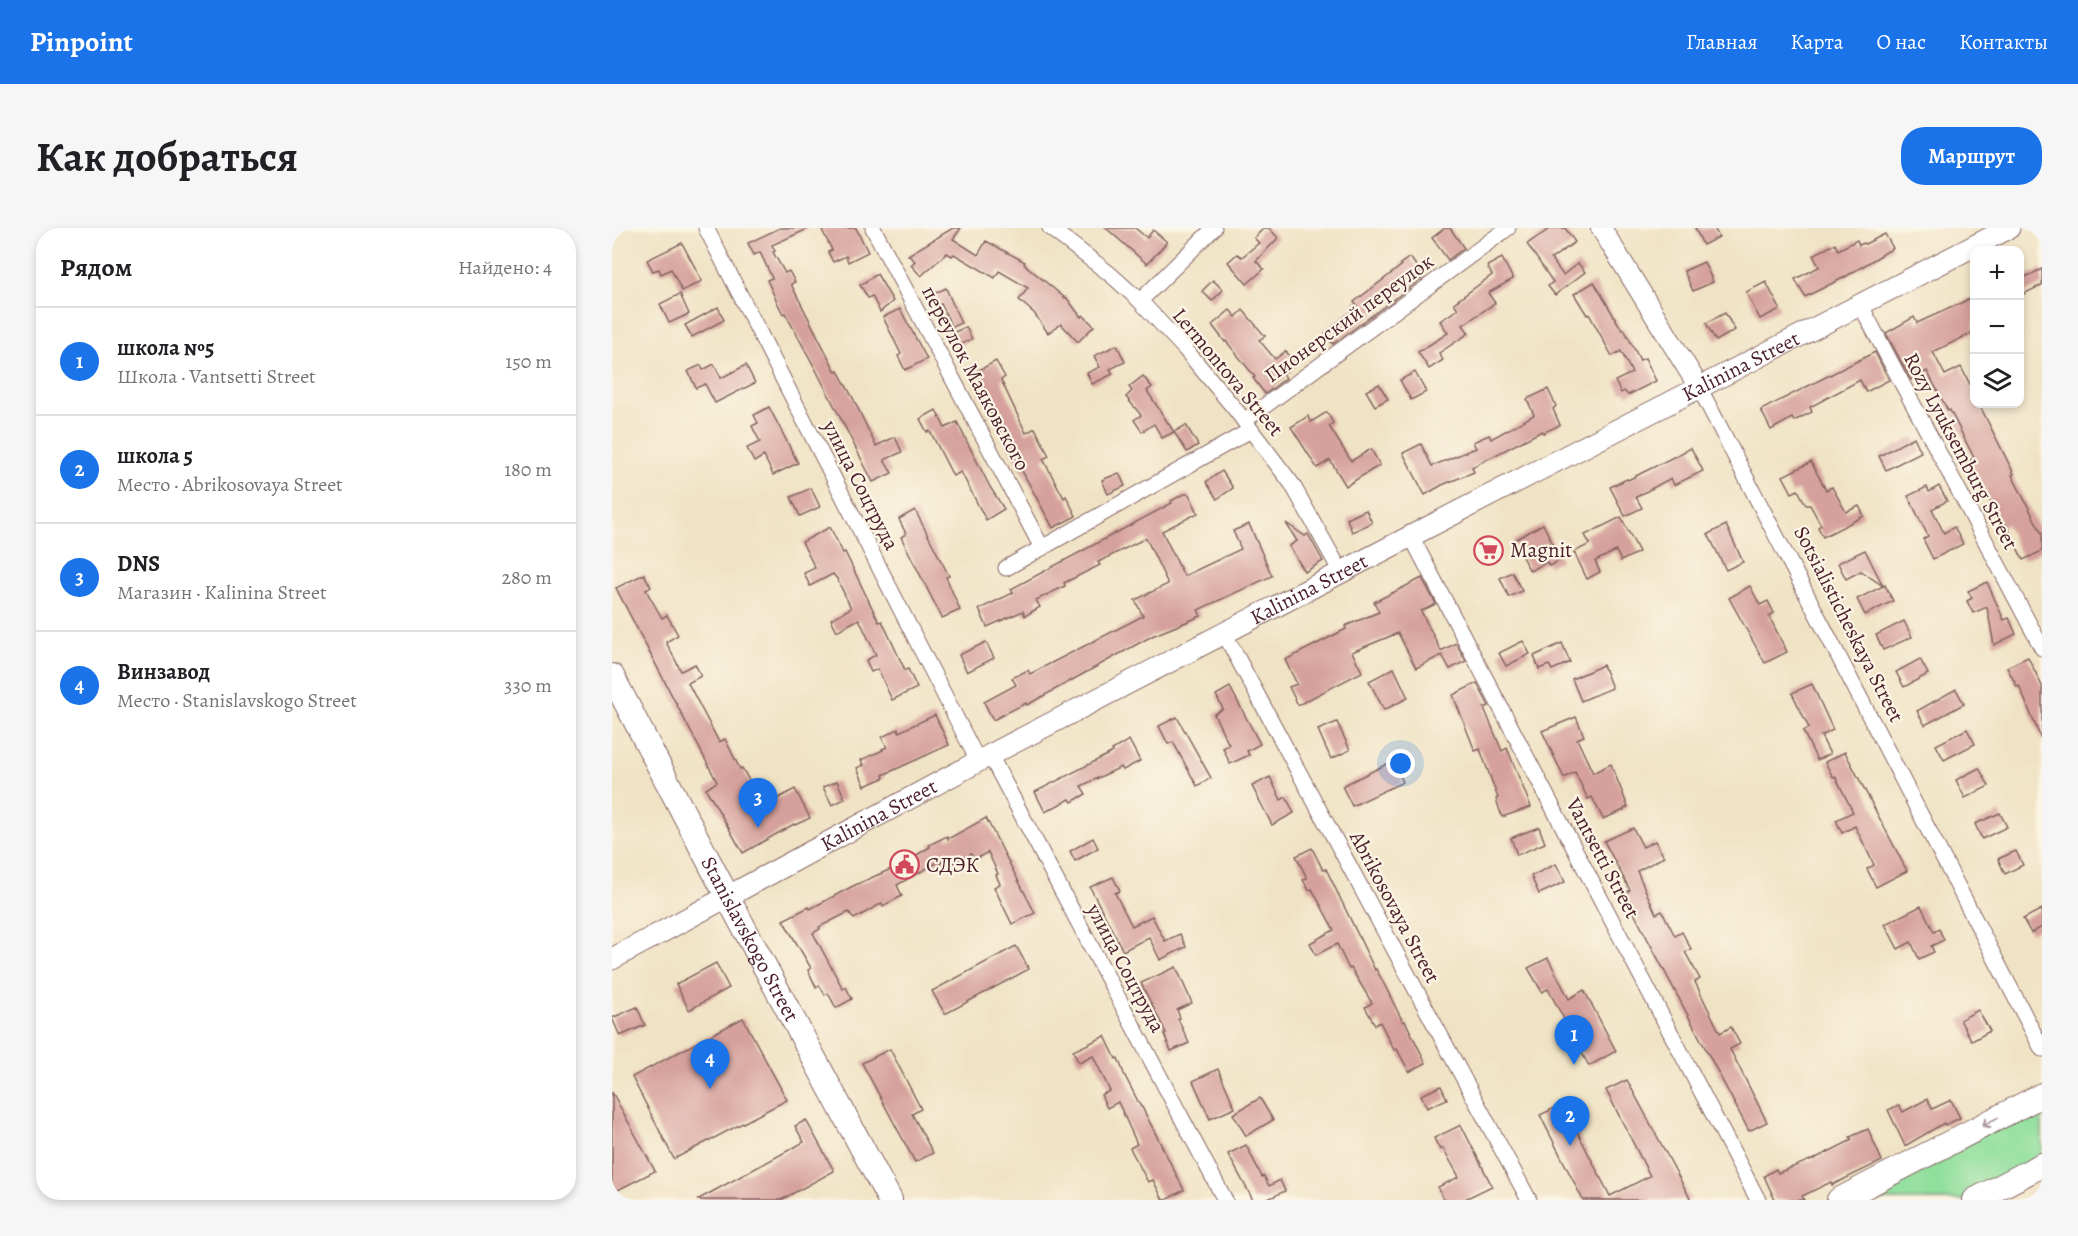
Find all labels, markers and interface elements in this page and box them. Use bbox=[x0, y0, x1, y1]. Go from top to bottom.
text: Pinpoint bbox=[30, 23, 133, 61]
text: Главная bbox=[1686, 28, 1758, 56]
text: Карта bbox=[1791, 28, 1843, 56]
text: О нас bbox=[1876, 28, 1926, 56]
text: Контакты bbox=[1959, 28, 2048, 56]
button: Маршрут bbox=[1901, 127, 2042, 185]
text: Как добраться bbox=[36, 128, 298, 185]
map controls bbox=[1970, 246, 2024, 408]
button: + bbox=[1970, 246, 2024, 300]
street label: Пионерский переулок bbox=[1259, 247, 1439, 389]
text: Рядом bbox=[60, 250, 132, 285]
text: Найдено: 4 bbox=[458, 254, 552, 281]
street label: переулок Маяковского bbox=[915, 281, 1037, 475]
button: − bbox=[1970, 300, 2024, 354]
street label: Lermontova Street bbox=[1166, 302, 1290, 442]
street label: Kalinina Street bbox=[1677, 324, 1804, 408]
text: школа №5 bbox=[117, 333, 214, 363]
text: 1 bbox=[76, 348, 83, 375]
text: 150 m bbox=[505, 348, 552, 375]
street label: Rozy Lyuksemburg Street bbox=[1897, 348, 2025, 554]
button: layers bbox=[1970, 354, 2024, 408]
text: Школа · Vantsetti Street bbox=[117, 363, 316, 390]
street label: улица Соцтруда bbox=[816, 414, 906, 555]
text: школа 5 bbox=[117, 441, 193, 471]
text: 2 bbox=[75, 456, 84, 483]
text: 180 m bbox=[504, 456, 552, 483]
text: Место · Abrikosovaya Street bbox=[117, 471, 343, 498]
street label: Sotsialisticheskaya Street bbox=[1787, 521, 1911, 727]
supermarket icon: Magnit bbox=[1473, 534, 1505, 566]
place label: Magnit bbox=[1510, 536, 1572, 564]
street label: Kalinina Street bbox=[1245, 547, 1372, 631]
text: DNS bbox=[117, 549, 160, 579]
text: 3 bbox=[75, 564, 84, 591]
text: 280 m bbox=[502, 564, 552, 591]
text: Магазин · Kalinina Street bbox=[117, 579, 327, 606]
text: Винзавод bbox=[117, 657, 210, 687]
text: 4 bbox=[75, 672, 84, 699]
text: 330 m bbox=[504, 672, 552, 699]
text: Место · Stanislavskogo Street bbox=[117, 687, 357, 714]
your location bbox=[1386, 749, 1415, 778]
street label: Kalinina Street bbox=[815, 772, 942, 858]
pin: 3 bbox=[738, 778, 778, 828]
street label: Vantsetti Street bbox=[1559, 792, 1647, 923]
street label: Abrikosovaya Street bbox=[1343, 825, 1447, 988]
public building icon: СДЭК bbox=[889, 849, 921, 881]
street label: Stanislavskogo Street bbox=[695, 851, 806, 1027]
place label: СДЭК bbox=[926, 851, 980, 879]
street label: улица Соцтруда bbox=[1080, 898, 1172, 1038]
pin: 1 bbox=[1554, 1016, 1594, 1065]
pin: 4 bbox=[690, 1040, 730, 1089]
pin: 2 bbox=[1550, 1096, 1590, 1146]
one-way arrow bbox=[1982, 1116, 1999, 1128]

